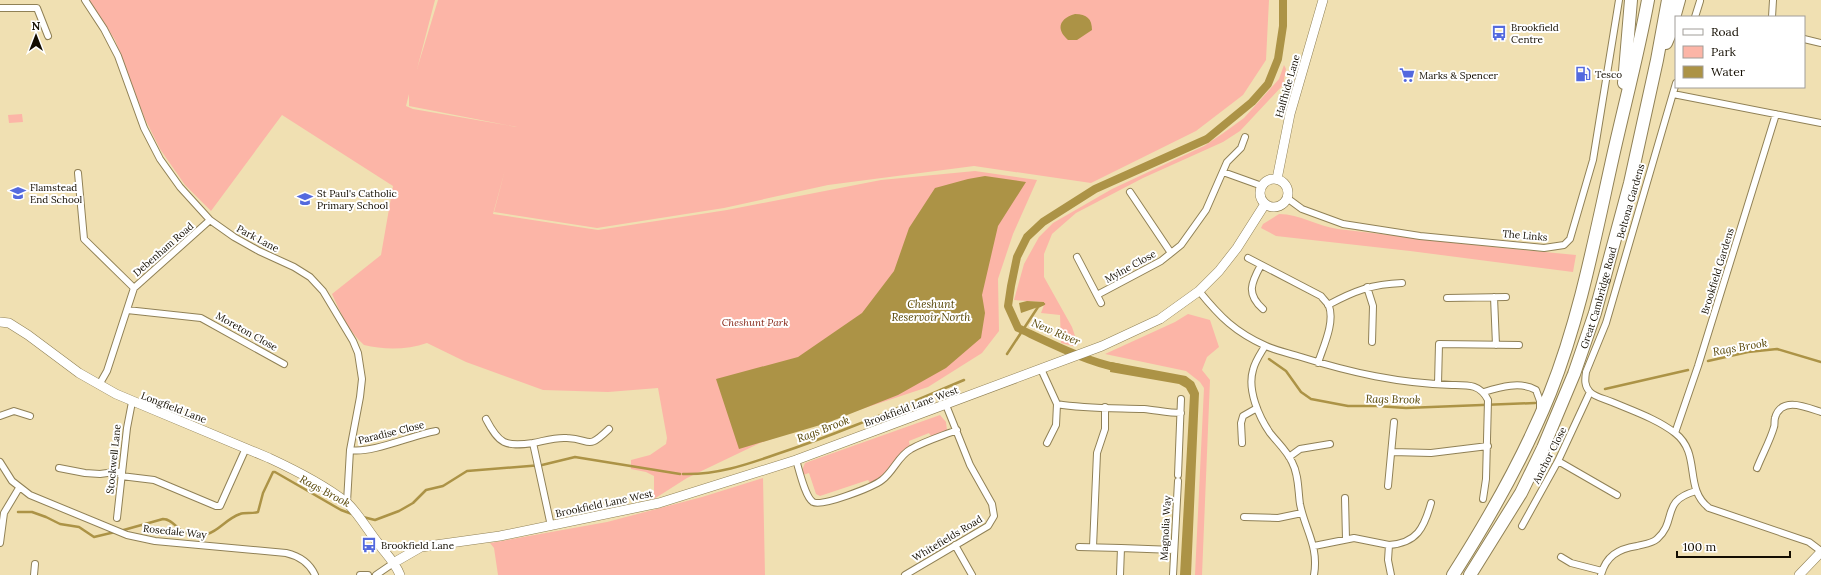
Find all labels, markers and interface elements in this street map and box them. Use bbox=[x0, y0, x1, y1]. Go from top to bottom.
north arrow bbox=[16, 16, 56, 56]
legend bbox=[1675, 16, 1805, 88]
text: N bbox=[32, 19, 41, 33]
place label: Brookfield Centre bbox=[1511, 21, 1559, 46]
bus stop icon: Brookfield Centre bbox=[1490, 24, 1508, 42]
text: Road bbox=[1711, 24, 1739, 39]
text: Park bbox=[1711, 44, 1737, 59]
street label: Halfhide Lane bbox=[1272, 53, 1303, 119]
text: Water bbox=[1711, 64, 1746, 79]
fuel station icon: Tesco bbox=[1574, 65, 1592, 83]
supermarket icon: Marks & Spencer bbox=[1398, 66, 1416, 84]
place label: Tesco bbox=[1595, 68, 1622, 81]
place label: Marks & Spencer bbox=[1419, 69, 1499, 82]
street label: Beltona Gardens bbox=[1614, 162, 1647, 240]
place label: Flamstead End School bbox=[30, 181, 83, 206]
school or university icon: Flamstead End School bbox=[9, 184, 27, 202]
place label: St Paul's Catholic Primary School bbox=[317, 187, 397, 212]
school or university icon: St Paul's Catholic Primary School bbox=[296, 190, 314, 208]
street label: Debenham Road bbox=[130, 219, 196, 279]
street label: Park Lane bbox=[234, 222, 282, 255]
street label: Brookfield Gardens bbox=[1698, 226, 1737, 316]
street label: The Links bbox=[1502, 227, 1548, 244]
street label: Great Cambridge Road bbox=[1577, 245, 1620, 351]
street label: Mylne Close bbox=[1102, 247, 1159, 286]
water label: Cheshunt Reservoir North bbox=[891, 297, 971, 324]
street label: Moreton Close bbox=[214, 309, 280, 354]
water label: New River bbox=[1030, 315, 1083, 349]
park label: Cheshunt Park bbox=[722, 316, 788, 329]
water label: Rags Brook bbox=[1712, 335, 1769, 359]
street label: Brookfield Lane West bbox=[862, 383, 960, 430]
street label: Longfield Lane bbox=[139, 389, 209, 426]
water label: Rags Brook bbox=[1365, 392, 1421, 406]
water label: Rags Brook bbox=[795, 412, 851, 445]
street label: Paradise Close bbox=[357, 418, 426, 447]
street label: Stockwell Lane bbox=[103, 423, 124, 495]
street label: Anchor Close bbox=[1529, 424, 1570, 487]
water label: Rags Brook bbox=[297, 472, 353, 510]
street label: Brookfield Lane West bbox=[554, 487, 654, 520]
street label: Magnolia Way bbox=[1157, 495, 1174, 561]
street label: Whitefields Road bbox=[910, 512, 985, 564]
street label: Rosedale Way bbox=[143, 522, 208, 541]
scale bar bbox=[1677, 533, 1790, 559]
bus stop icon: Brookfield Lane bbox=[360, 536, 378, 554]
place label: Brookfield Lane bbox=[381, 539, 455, 552]
text: 100 m bbox=[1683, 539, 1716, 554]

